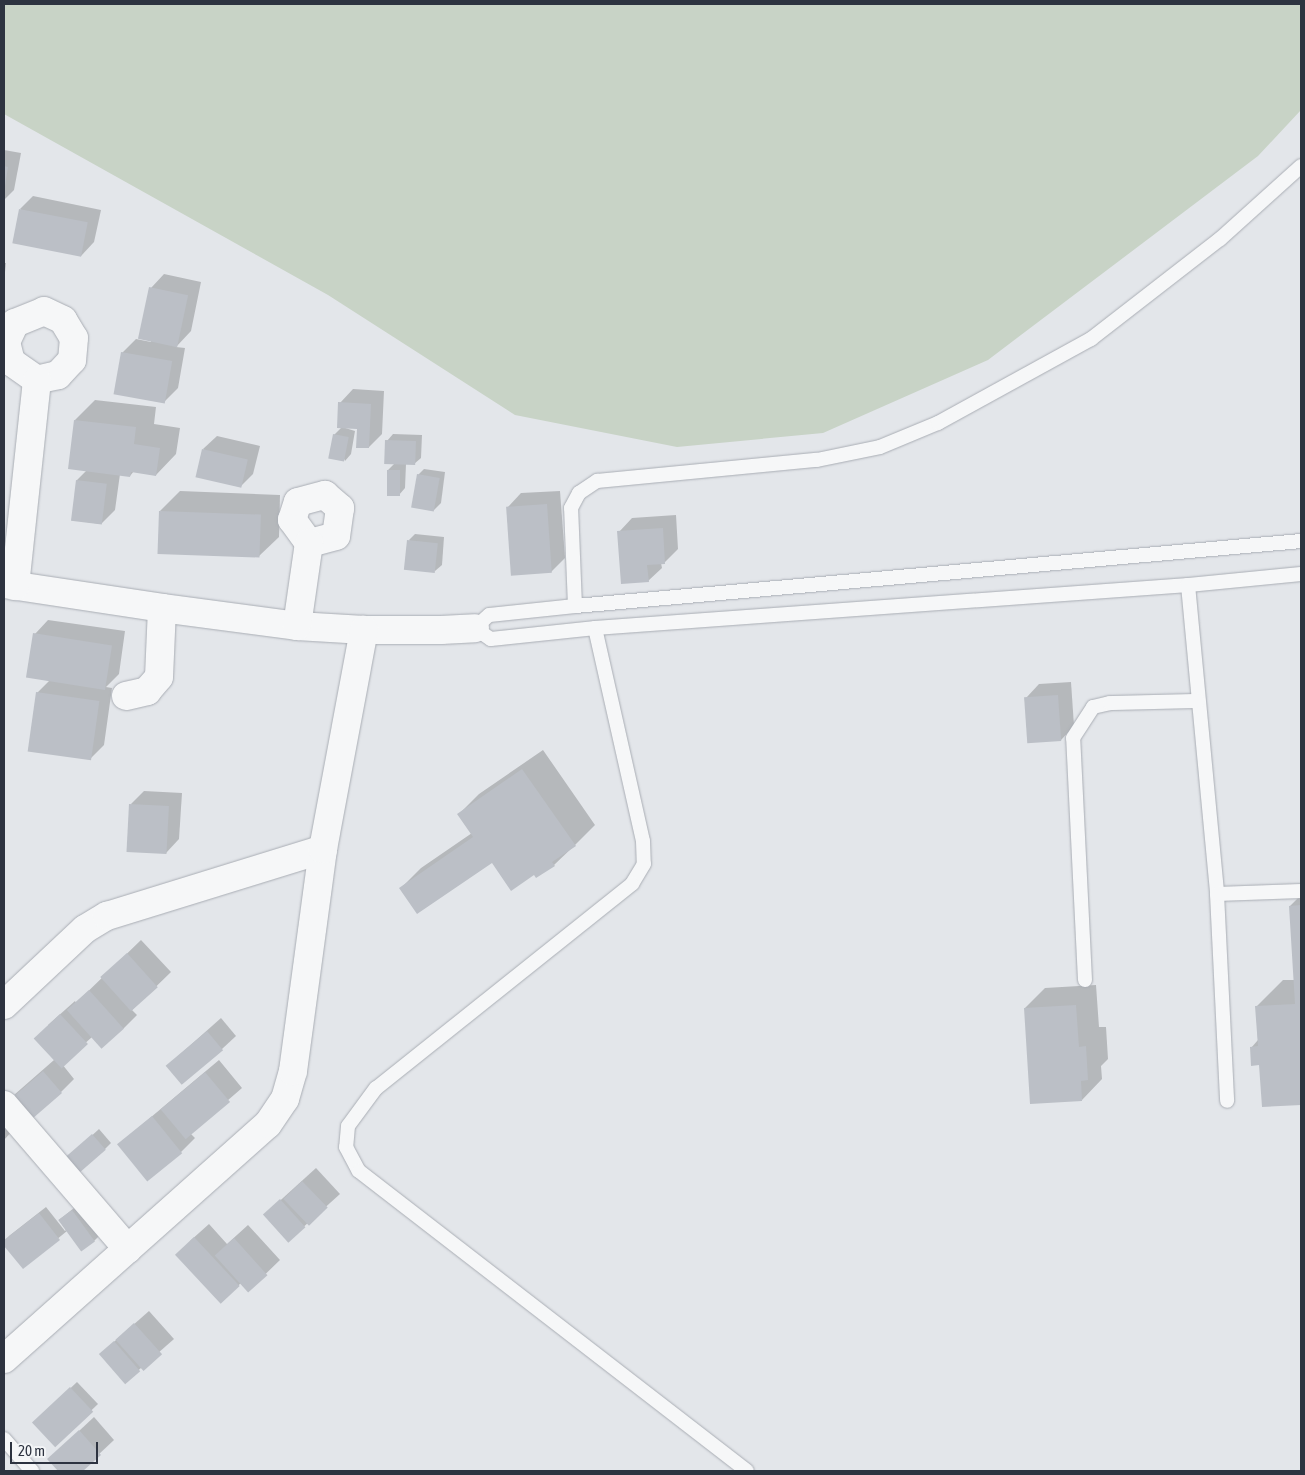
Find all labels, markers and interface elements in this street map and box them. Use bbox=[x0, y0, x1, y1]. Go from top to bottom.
scale bar bbox=[12, 1432, 100, 1464]
text: 20 m bbox=[18, 1442, 45, 1459]

